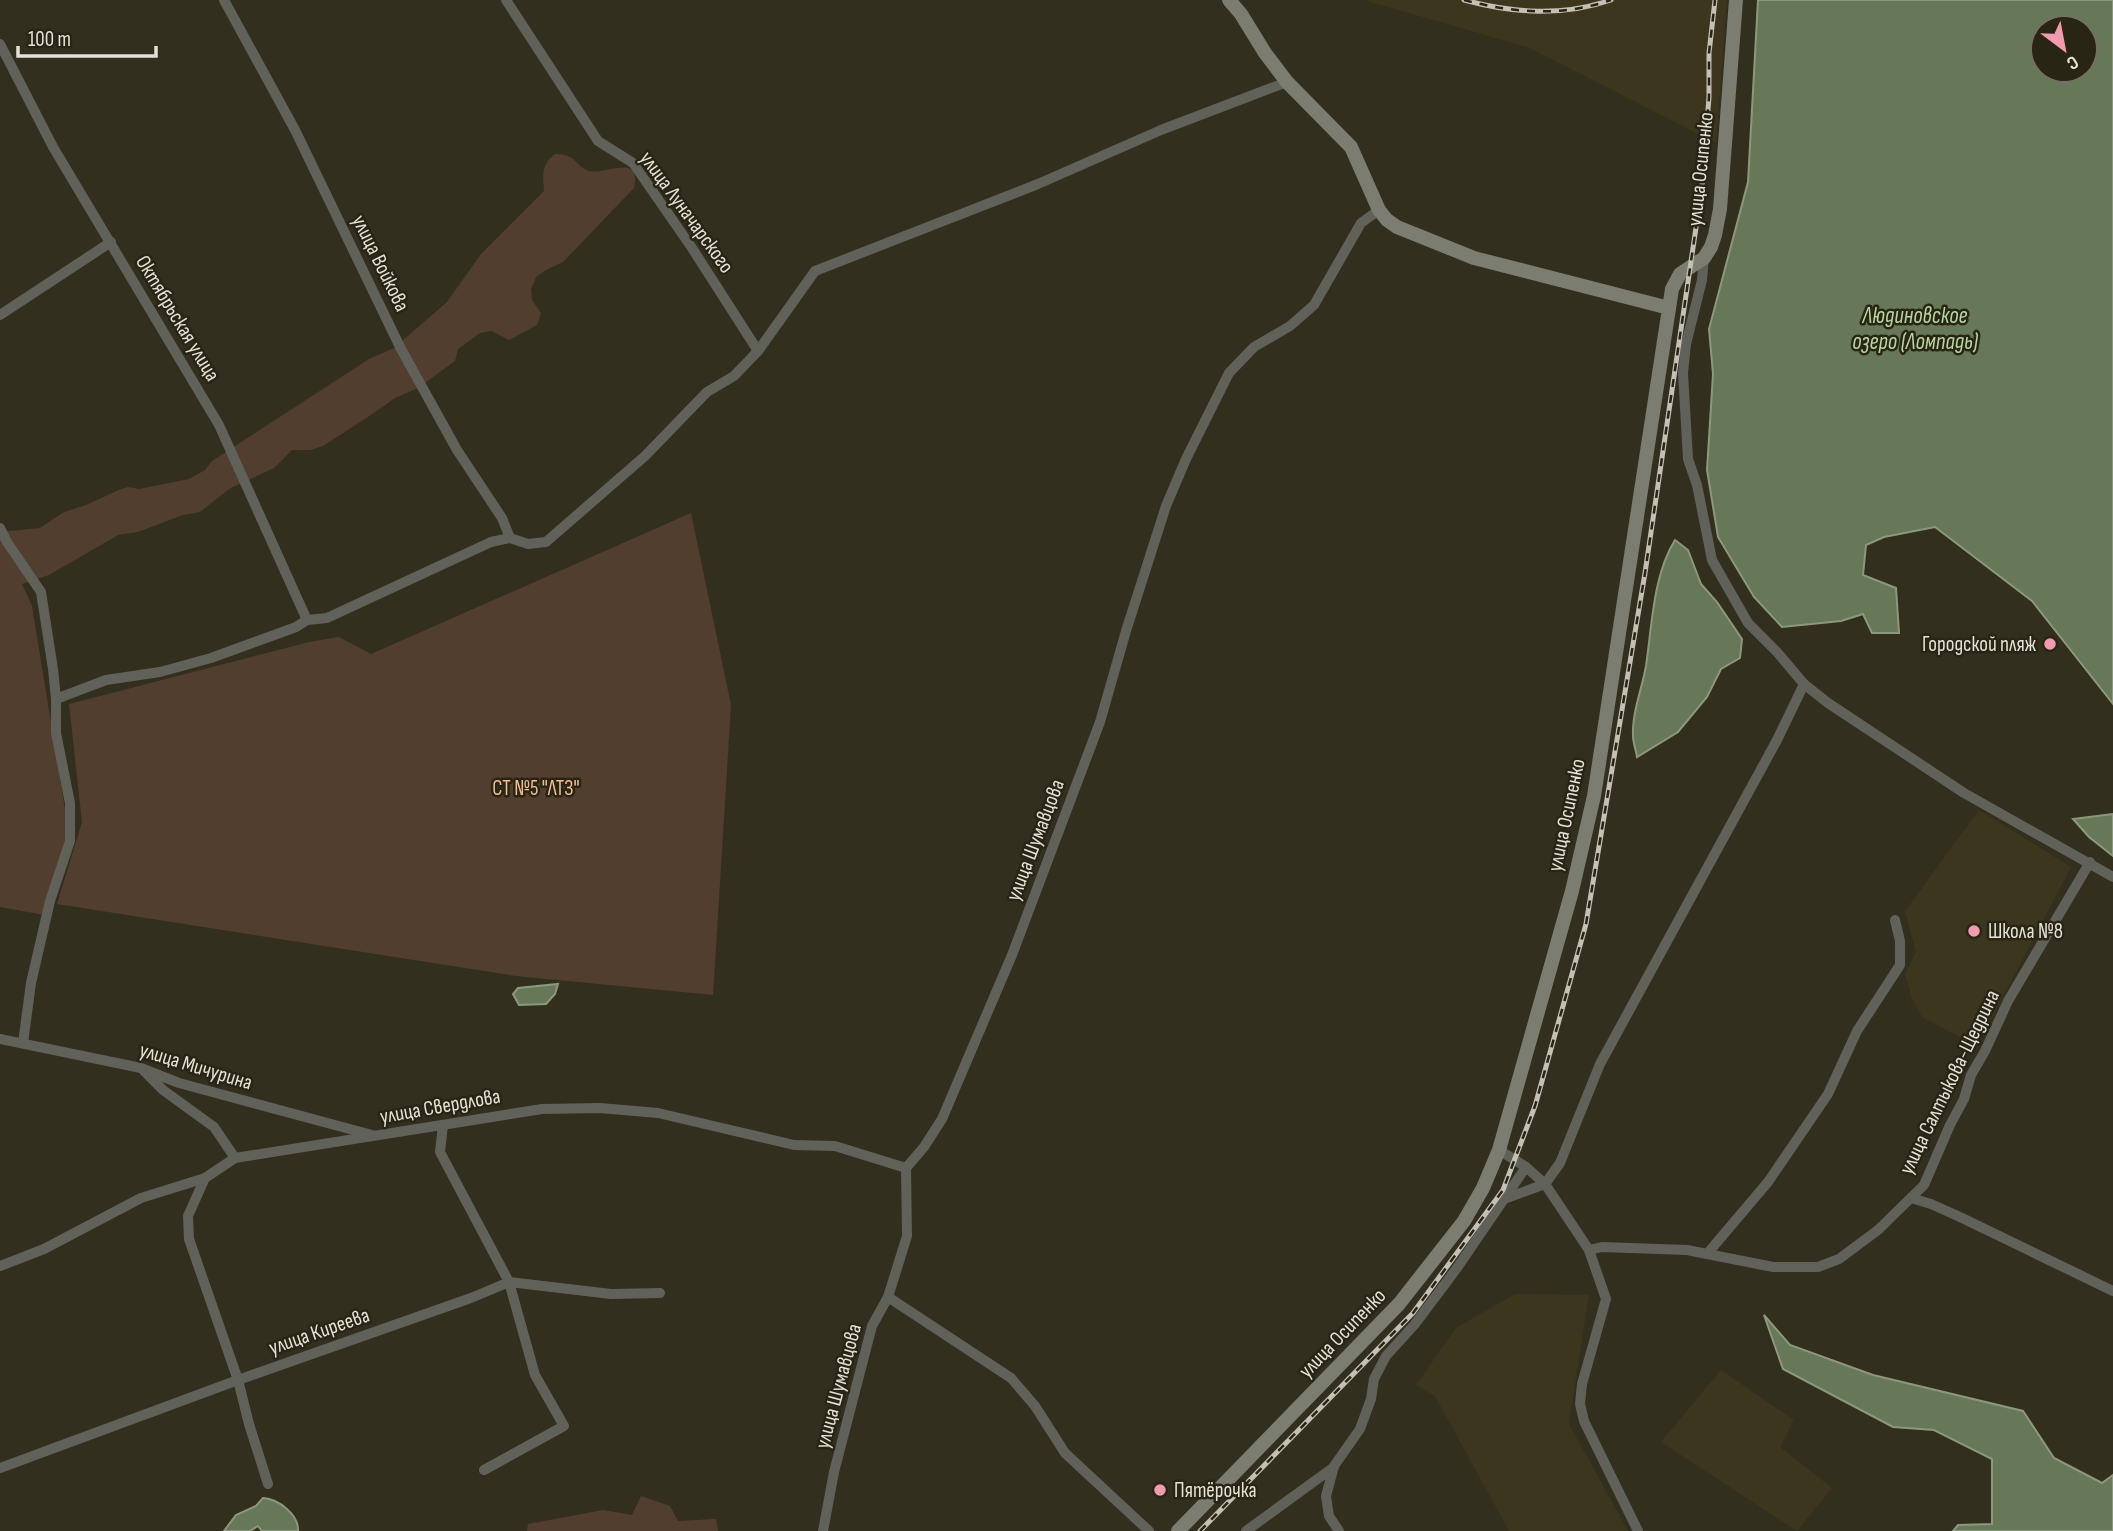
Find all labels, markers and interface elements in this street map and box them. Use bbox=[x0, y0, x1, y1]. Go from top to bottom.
scale bar bbox=[18, 14, 156, 58]
north arrow bbox=[2029, 14, 2099, 84]
text: 100 m bbox=[28, 27, 71, 52]
text: С bbox=[2062, 50, 2082, 75]
street label: улица Осипенко bbox=[1682, 111, 1719, 227]
street label: улица Луначарского bbox=[634, 147, 739, 278]
street label: улица Войкова bbox=[346, 211, 415, 316]
street label: Октябрьская улица bbox=[130, 251, 225, 386]
water label: Людиновское озеро (Ломпадь) bbox=[1852, 302, 1978, 356]
place label: Городской пляж bbox=[1922, 632, 2037, 657]
marker: Городской пляж bbox=[2042, 636, 2058, 652]
street label: улица Осипенко bbox=[1542, 757, 1591, 874]
park label: СТ №5 "ЛТЗ" bbox=[492, 776, 580, 801]
street label: улица Шумавцова bbox=[1001, 776, 1070, 904]
place label: Школа №8 bbox=[1988, 919, 2063, 944]
marker: Школа №8 bbox=[1966, 923, 1982, 939]
street label: улица Салтыкова-Щедрина bbox=[1894, 986, 2005, 1178]
street label: улица Мичурина bbox=[137, 1038, 255, 1095]
street label: улица Свердлова bbox=[378, 1084, 502, 1129]
street label: улица Осипенко bbox=[1294, 1283, 1391, 1383]
street label: улица Киреева bbox=[265, 1303, 373, 1360]
street label: улица Шумавцова bbox=[810, 1321, 867, 1451]
place label: Пятёрочка bbox=[1174, 1478, 1257, 1503]
marker: Пятёрочка bbox=[1152, 1482, 1168, 1498]

